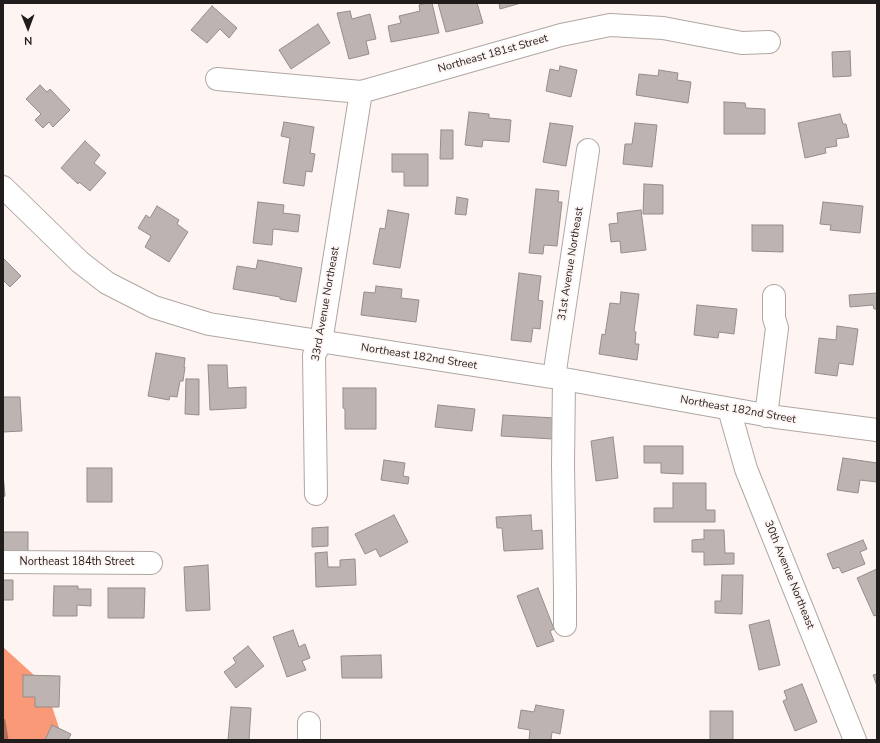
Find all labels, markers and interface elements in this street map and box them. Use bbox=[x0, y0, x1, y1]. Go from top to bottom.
north arrow bbox=[8, 8, 48, 48]
street label: Northeast 181st Street bbox=[436, 32, 550, 76]
text: N bbox=[24, 33, 32, 48]
street label: 31st Avenue Northeast bbox=[556, 206, 586, 322]
street label: 33rd Avenue Northeast bbox=[309, 246, 343, 362]
street label: Northeast 182nd Street bbox=[360, 341, 478, 373]
street label: Northeast 182nd Street bbox=[679, 393, 797, 427]
street label: 30th Avenue Northeast bbox=[761, 519, 817, 631]
street label: Northeast 184th Street bbox=[20, 555, 134, 569]

